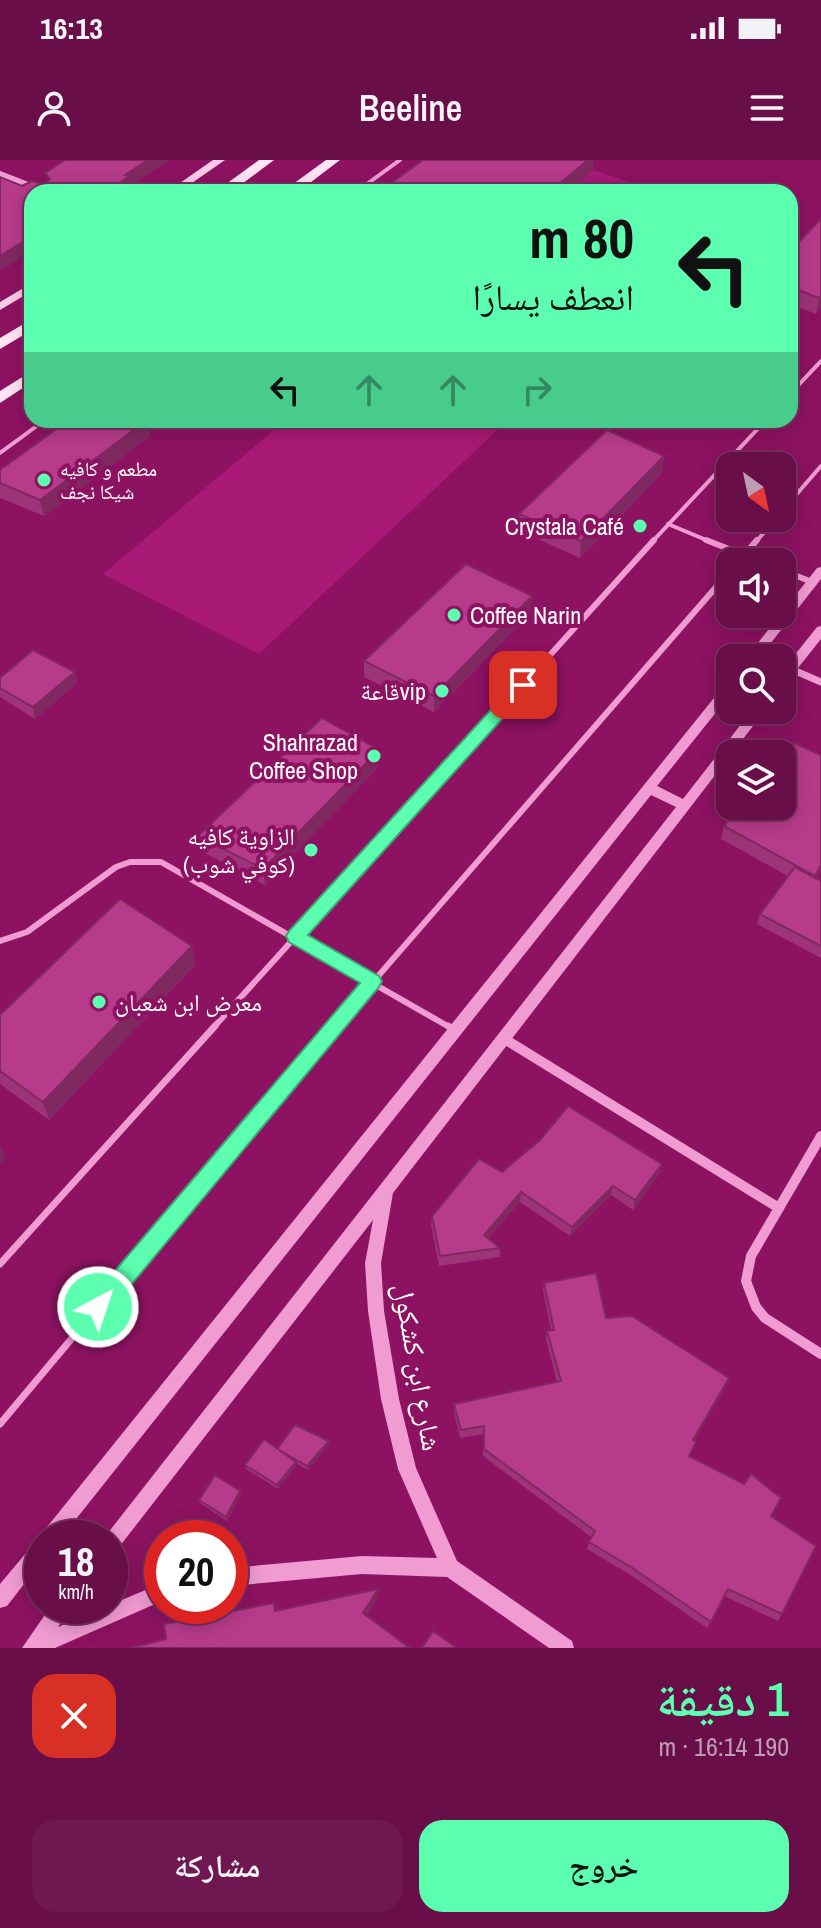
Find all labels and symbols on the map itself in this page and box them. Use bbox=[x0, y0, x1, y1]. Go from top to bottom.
north arrow bbox=[716, 452, 796, 532]
place label: مطعم و كافيه شيكا نجف bbox=[60, 455, 157, 505]
marker: مطعم و كافيه شيكا نجف bbox=[35, 471, 53, 489]
place label: Crystala Café bbox=[505, 510, 624, 542]
marker: Crystala Café bbox=[631, 517, 649, 535]
place label: Coffee Narin bbox=[470, 599, 581, 631]
marker: Coffee Narin bbox=[445, 606, 463, 624]
pin bbox=[489, 651, 557, 719]
place label: قاعةvip bbox=[361, 675, 426, 707]
marker: قاعةvip bbox=[433, 682, 451, 700]
place label: Shahrazad Coffee Shop bbox=[249, 726, 358, 786]
marker: Shahrazad Coffee Shop bbox=[365, 747, 383, 765]
place label: الزاوية كافيه (كوفي شوب) bbox=[183, 820, 295, 884]
marker: الزاوية كافيه (كوفي شوب) bbox=[302, 841, 320, 859]
place label: معرض ابن شعبان bbox=[115, 986, 262, 1018]
marker: معرض ابن شعبان bbox=[90, 993, 108, 1011]
position arrow bbox=[56, 1265, 140, 1349]
street label: شارع ابن كشكول bbox=[385, 1280, 451, 1454]
speed limit sign: 20 bbox=[144, 1520, 248, 1624]

